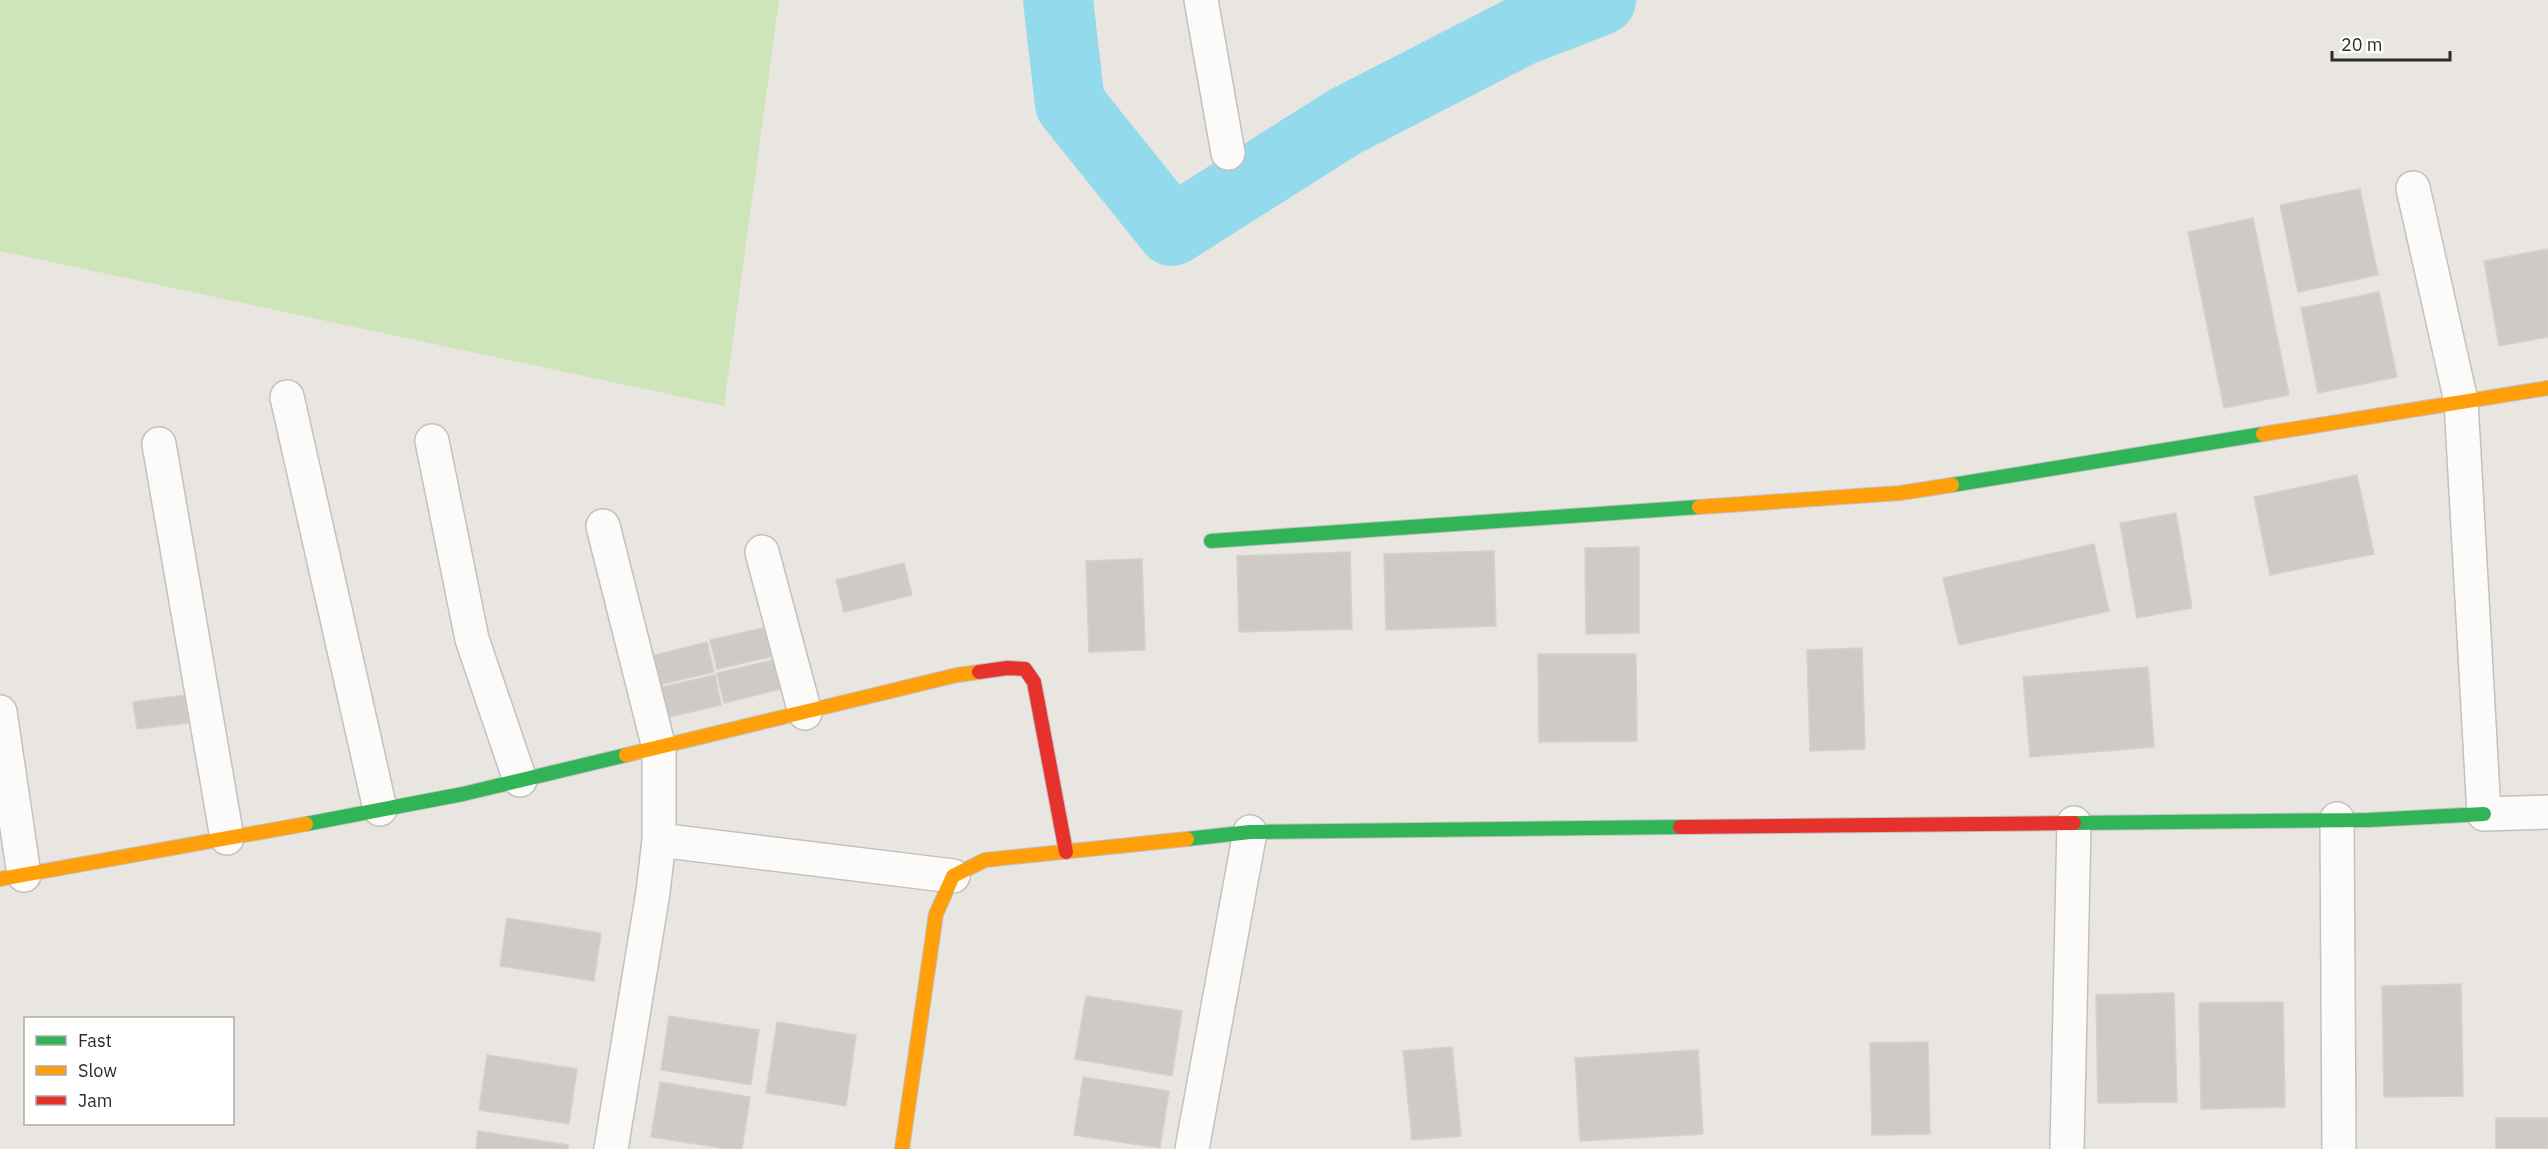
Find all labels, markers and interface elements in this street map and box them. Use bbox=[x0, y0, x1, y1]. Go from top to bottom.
scale bar bbox=[2332, 24, 2450, 62]
text: 20 m bbox=[2341, 33, 2383, 56]
legend bbox=[24, 1017, 234, 1125]
text: Fast bbox=[78, 1029, 112, 1052]
text: Slow bbox=[78, 1059, 117, 1082]
text: Jam bbox=[78, 1089, 113, 1112]

